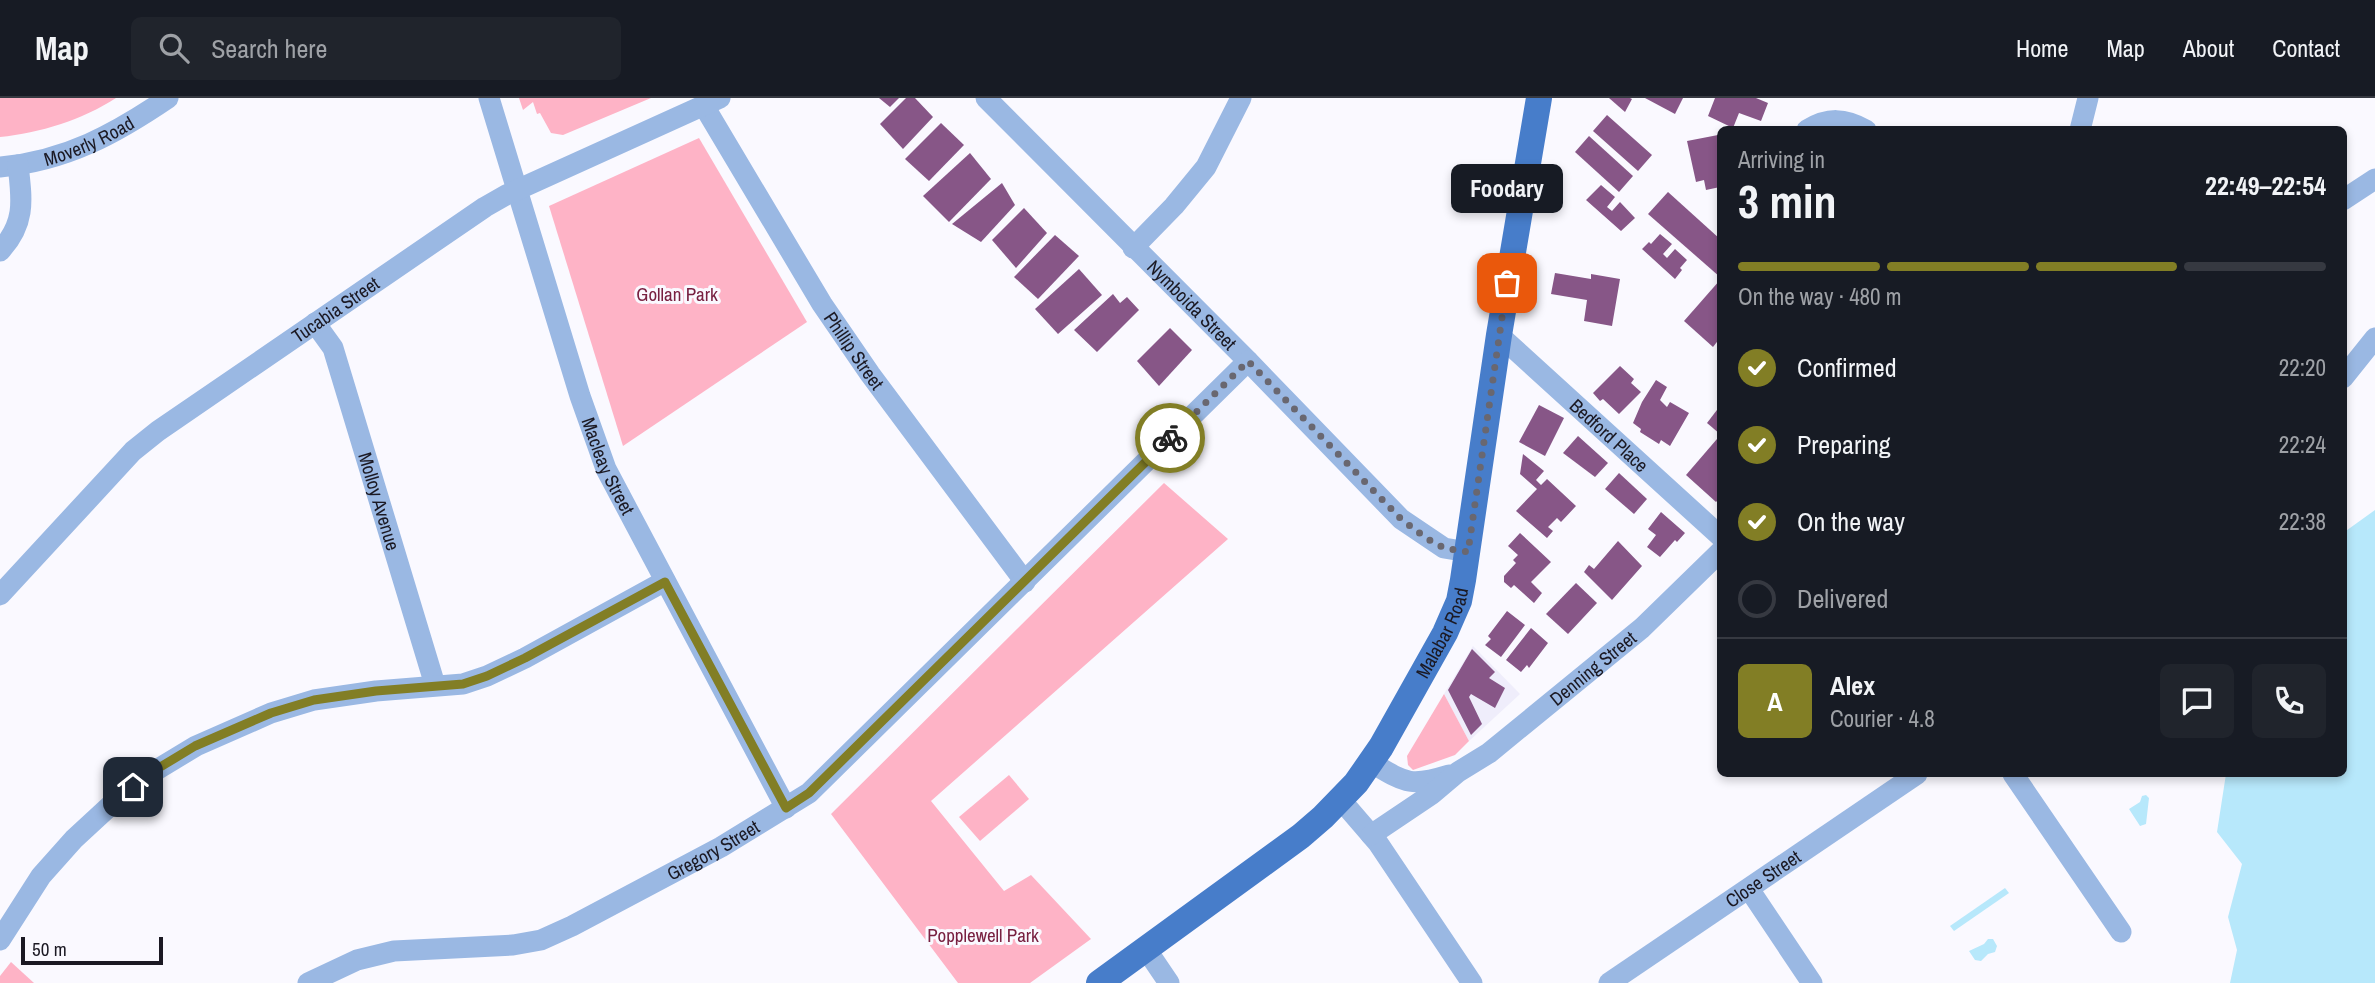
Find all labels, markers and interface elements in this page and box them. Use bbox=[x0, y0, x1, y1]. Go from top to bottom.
search box bbox=[131, 17, 621, 80]
text: Map bbox=[35, 26, 89, 70]
icon: search bbox=[155, 29, 193, 67]
text: Search here bbox=[211, 31, 327, 66]
text: Home bbox=[2016, 32, 2068, 64]
text: Map bbox=[2106, 32, 2145, 64]
text: About bbox=[2183, 32, 2234, 64]
text: Contact bbox=[2272, 32, 2340, 64]
street label: Moverly Road bbox=[41, 110, 139, 172]
text: Arriving in bbox=[1738, 144, 1825, 175]
callout: Foodary bbox=[1451, 164, 1563, 213]
text: 22:49–22:54 bbox=[2205, 168, 2326, 203]
text: 3 min bbox=[1738, 170, 1837, 232]
text: Foodary bbox=[1470, 173, 1544, 204]
pin bbox=[1477, 253, 1537, 313]
street label: Nymboida Street bbox=[1142, 254, 1243, 356]
icon: bag bbox=[1488, 264, 1526, 302]
street label: Tucabia Street bbox=[286, 270, 385, 349]
park label: Gollan Park bbox=[636, 281, 718, 307]
text: On the way · 480 m bbox=[1738, 281, 1902, 312]
street label: Phillip Street bbox=[818, 306, 891, 395]
icon: check bbox=[1738, 349, 1776, 387]
text: Confirmed bbox=[1797, 350, 1897, 385]
text: 22:20 bbox=[2279, 352, 2326, 383]
street label: Bedford Place bbox=[1564, 393, 1654, 478]
courier bbox=[1135, 403, 1205, 473]
street label: Macleay Street bbox=[576, 414, 641, 520]
icon: bike bbox=[1151, 419, 1189, 457]
icon: check bbox=[1738, 426, 1776, 464]
text: Preparing bbox=[1797, 427, 1891, 462]
text: 22:24 bbox=[2279, 429, 2326, 460]
street label: Molloy Avenue bbox=[352, 449, 407, 554]
icon: check bbox=[1738, 503, 1776, 541]
text: On the way bbox=[1797, 504, 1905, 539]
text: 22:38 bbox=[2279, 506, 2326, 537]
text: Delivered bbox=[1797, 581, 1888, 616]
street label: Malabar Road bbox=[1409, 586, 1474, 683]
street label: Denning Street bbox=[1544, 624, 1642, 711]
button: chat bbox=[2160, 664, 2234, 738]
button: phone bbox=[2252, 664, 2326, 738]
text: Alex bbox=[1830, 668, 1875, 703]
text: A bbox=[1767, 684, 1783, 719]
text: Courier · 4.8 bbox=[1830, 703, 1935, 734]
pin bbox=[103, 757, 163, 817]
icon: home bbox=[114, 768, 152, 806]
street label: Gregory Street bbox=[662, 813, 765, 886]
street label: Close Street bbox=[1720, 843, 1806, 913]
park label: Popplewell Park bbox=[927, 922, 1039, 948]
scale bar bbox=[21, 934, 163, 966]
text: 50 m bbox=[32, 936, 67, 962]

